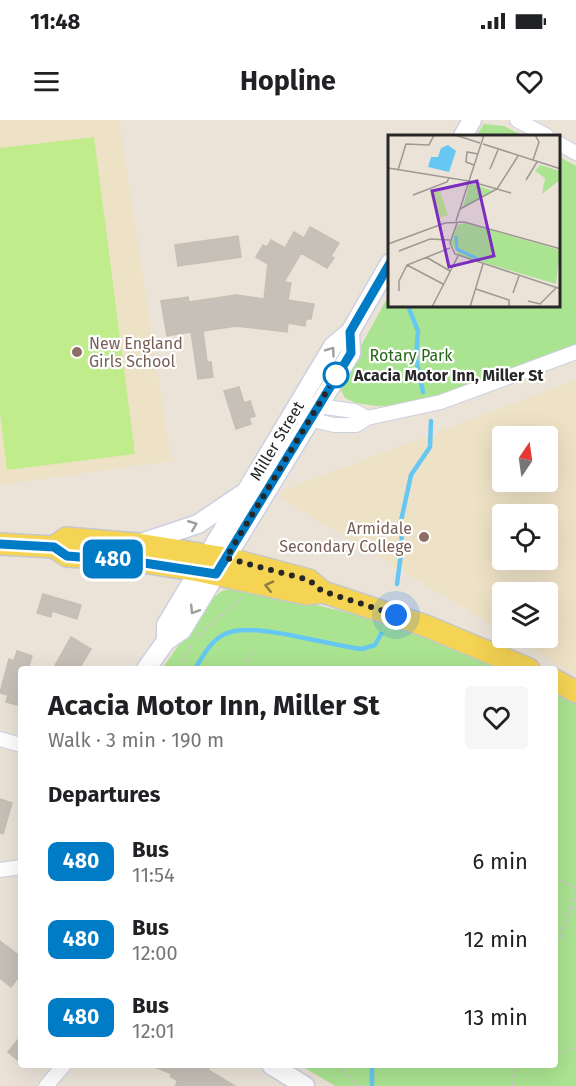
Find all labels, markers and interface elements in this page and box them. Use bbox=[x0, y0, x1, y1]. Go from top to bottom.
text: 11:48 bbox=[30, 8, 80, 35]
icon: menu bbox=[30, 65, 63, 98]
text: Hopline bbox=[240, 65, 336, 97]
icon: heart bbox=[513, 65, 546, 98]
inset map bbox=[388, 135, 561, 308]
place label: New England Girls School bbox=[89, 334, 183, 371]
marker: New England Girls School bbox=[70, 345, 84, 359]
one-way arrow bbox=[324, 346, 335, 357]
park label: Rotary Park bbox=[370, 346, 453, 365]
marker: Acacia Motor Inn, Miller St bbox=[323, 362, 349, 388]
place label: Acacia Motor Inn, Miller St bbox=[353, 366, 544, 385]
street label: Miller Street bbox=[246, 398, 308, 484]
north arrow bbox=[492, 426, 558, 492]
map controls bbox=[492, 426, 558, 648]
button: locate bbox=[492, 504, 558, 570]
place label: Armidale Secondary College bbox=[279, 519, 412, 556]
one-way arrow bbox=[187, 520, 198, 532]
marker: Armidale Secondary College bbox=[417, 530, 431, 544]
line badge: 480 bbox=[78, 540, 148, 578]
text: 480 bbox=[95, 546, 131, 572]
one-way arrow bbox=[265, 580, 275, 593]
button: layers bbox=[492, 582, 558, 648]
your location bbox=[381, 600, 411, 630]
one-way arrow bbox=[190, 604, 202, 614]
button: heart bbox=[465, 686, 528, 749]
text: Acacia Motor Inn, Miller St bbox=[48, 689, 380, 722]
text: Walk · 3 min · 190 m bbox=[48, 728, 224, 752]
text: Departures bbox=[48, 781, 160, 808]
text: Bus bbox=[132, 836, 169, 863]
text: 480 bbox=[63, 848, 99, 874]
text: 6 min bbox=[472, 848, 528, 875]
text: 11:54 bbox=[132, 863, 175, 887]
text: Bus bbox=[132, 914, 169, 941]
text: 480 bbox=[63, 926, 99, 952]
text: 12 min bbox=[464, 926, 528, 953]
text: 12:00 bbox=[132, 941, 178, 965]
text: Bus bbox=[132, 992, 169, 1019]
text: 480 bbox=[63, 1004, 99, 1030]
text: 13 min bbox=[464, 1004, 528, 1031]
text: 12:01 bbox=[132, 1019, 175, 1043]

